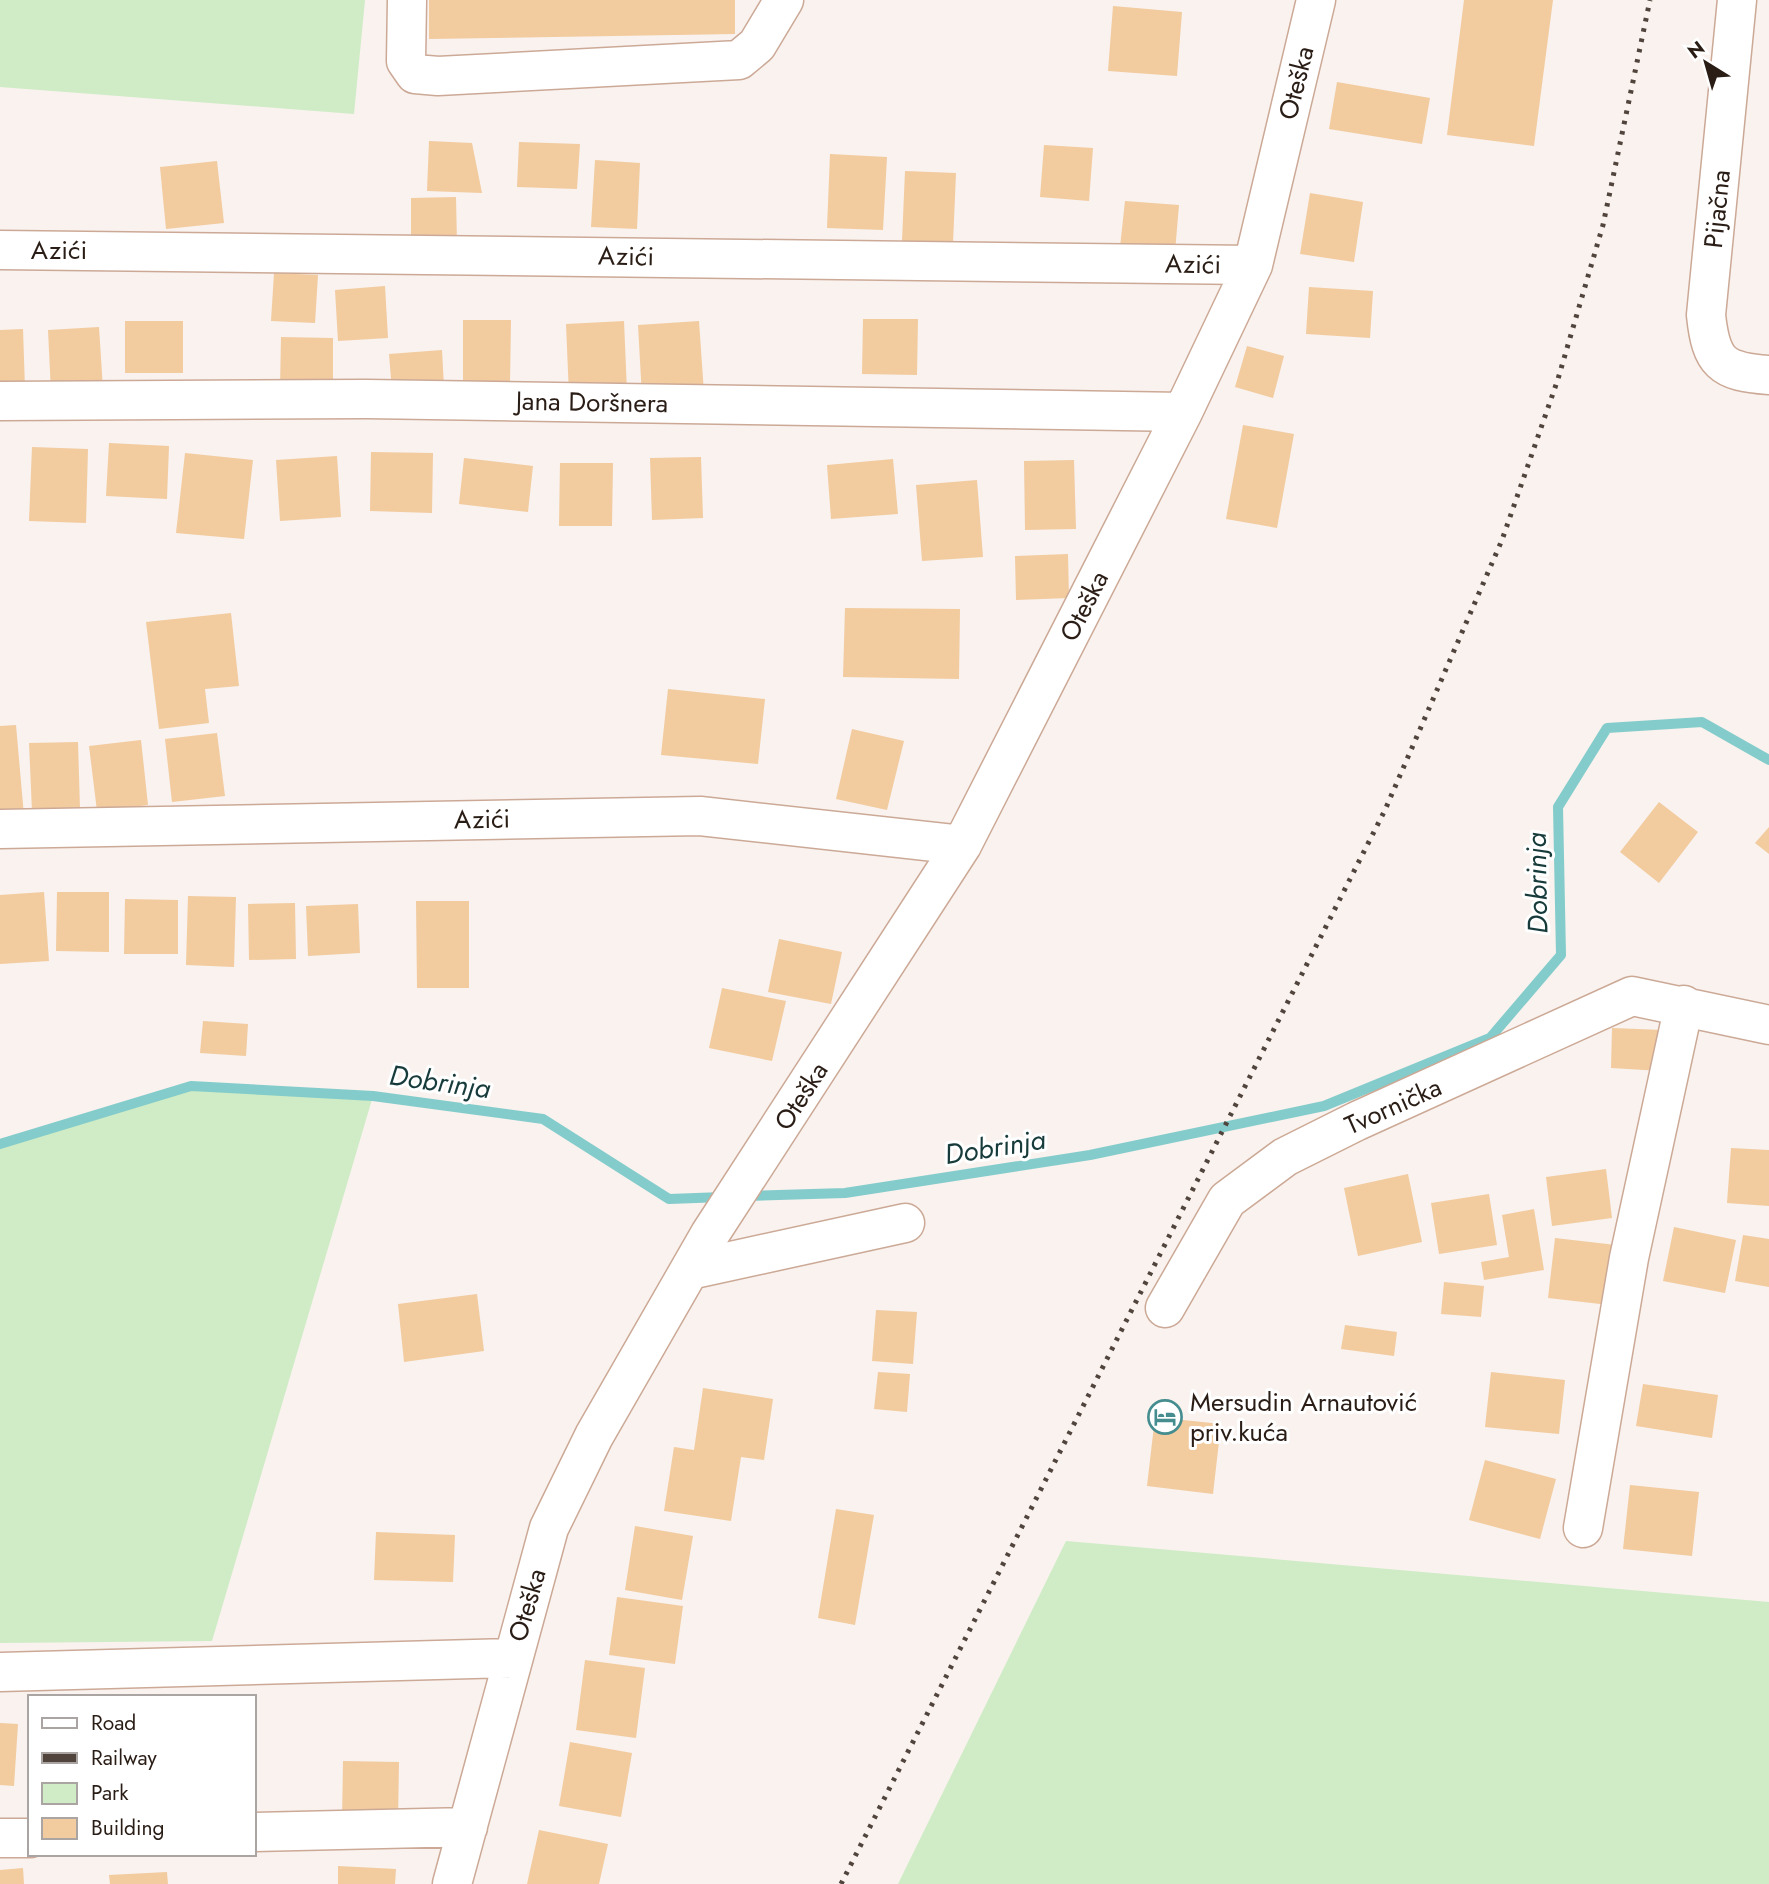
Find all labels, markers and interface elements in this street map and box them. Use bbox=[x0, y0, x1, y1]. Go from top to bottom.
north arrow bbox=[1671, 28, 1741, 98]
text: N bbox=[1682, 34, 1710, 65]
street label: Oteška bbox=[1269, 42, 1323, 124]
street label: Pijačna bbox=[1694, 168, 1740, 250]
street label: Azići bbox=[31, 231, 87, 269]
street label: Azići bbox=[597, 237, 655, 275]
street label: Azići bbox=[1164, 245, 1222, 283]
street label: Jana Doršnera bbox=[512, 382, 669, 422]
street label: Oteška bbox=[1050, 564, 1118, 648]
street label: Azići bbox=[453, 800, 511, 838]
water label: Dobrinja bbox=[1516, 831, 1558, 934]
street label: Oteška bbox=[765, 1054, 837, 1138]
water label: Dobrinja bbox=[387, 1055, 494, 1109]
street label: Tvornička bbox=[1339, 1068, 1447, 1144]
water label: Dobrinja bbox=[942, 1119, 1049, 1175]
place label: Mersudin Arnautović priv.kuća bbox=[1190, 1383, 1417, 1451]
hotel icon: Mersudin Arnautović priv.kuća bbox=[1146, 1398, 1184, 1436]
street label: Oteška bbox=[498, 1564, 556, 1646]
legend bbox=[28, 1695, 256, 1856]
text: Road bbox=[91, 1708, 136, 1738]
text: Railway bbox=[91, 1743, 157, 1773]
text: Park bbox=[91, 1778, 129, 1808]
text: Building bbox=[91, 1813, 164, 1843]

